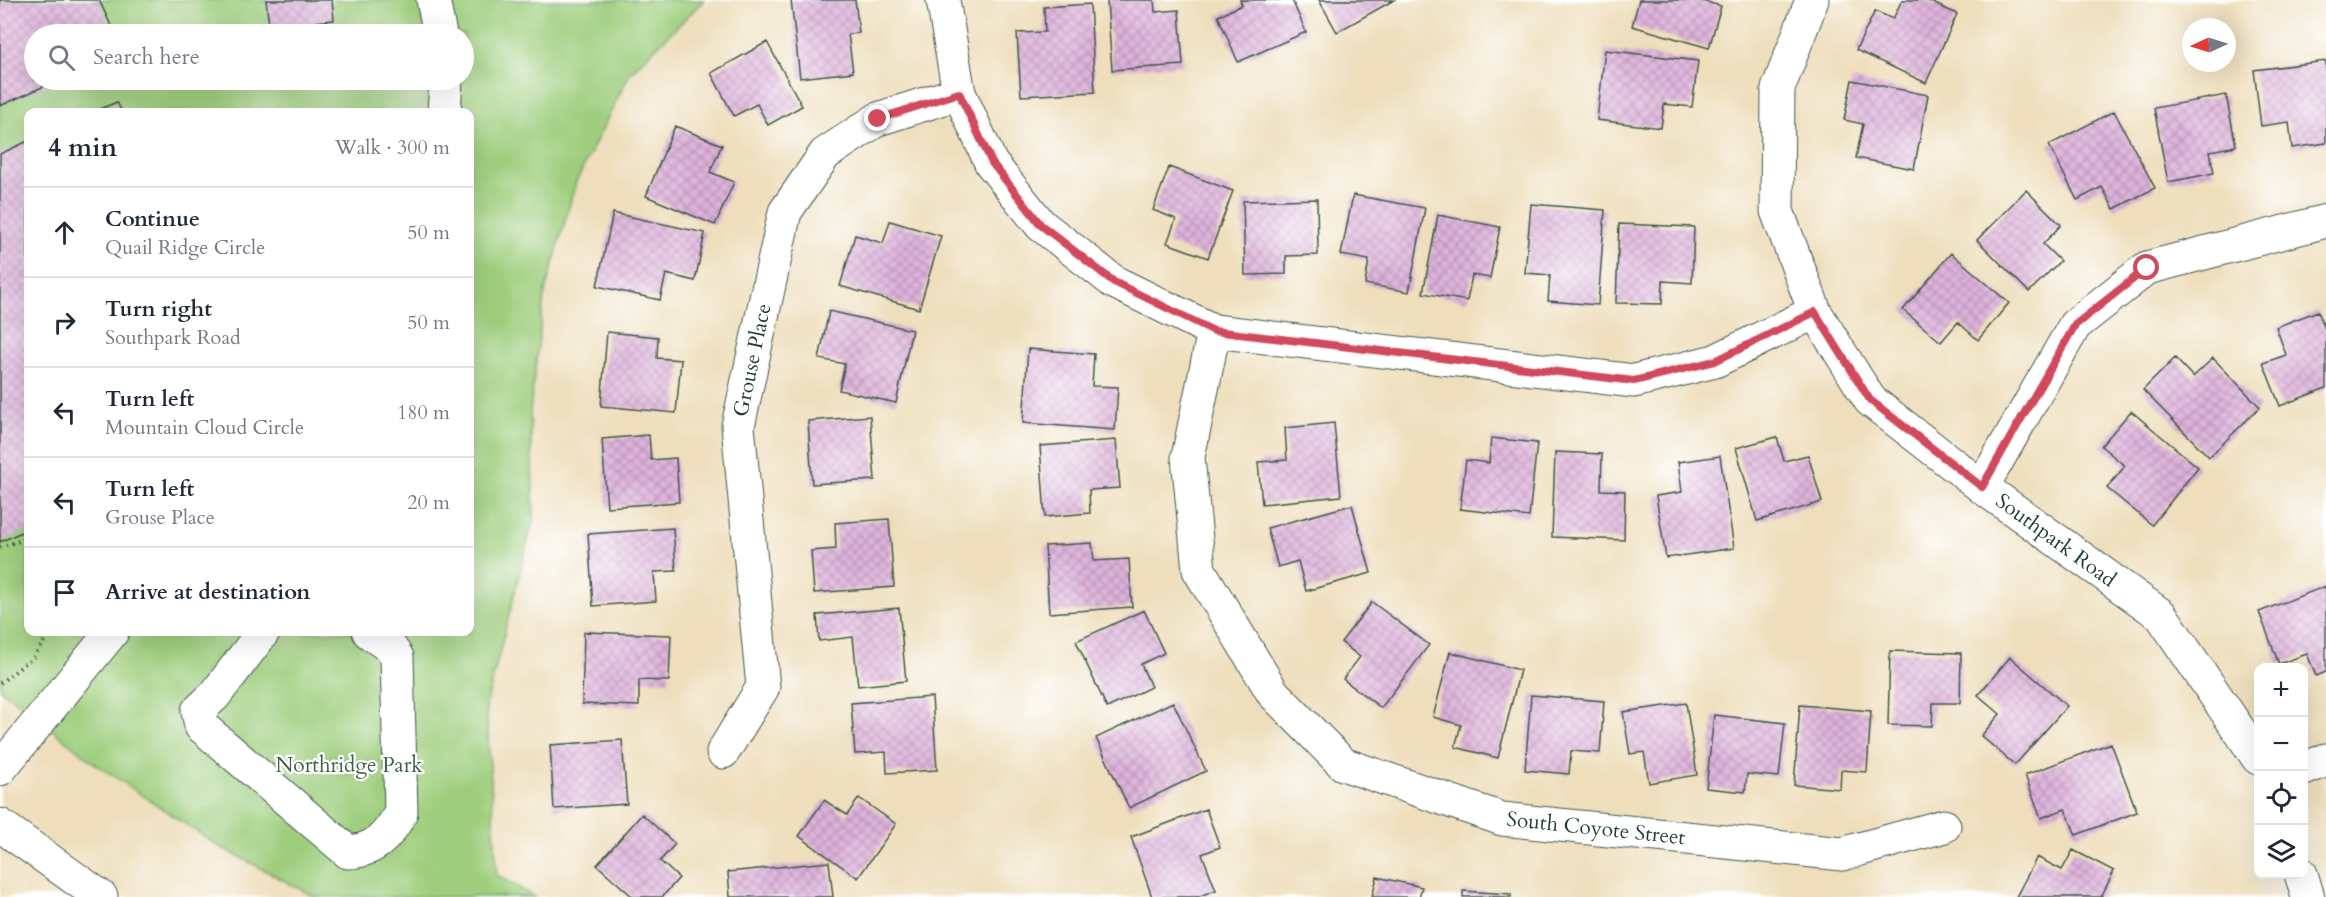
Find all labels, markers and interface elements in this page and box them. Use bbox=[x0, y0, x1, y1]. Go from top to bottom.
north arrow bbox=[2182, 18, 2236, 72]
search box bbox=[24, 24, 474, 90]
icon: search bbox=[45, 41, 78, 74]
text: Search here bbox=[93, 42, 200, 72]
route end bbox=[864, 105, 890, 131]
text: 4 min bbox=[48, 130, 117, 165]
text: Walk · 300 m bbox=[335, 134, 450, 161]
text: Continue bbox=[105, 204, 200, 234]
icon: ahead bbox=[48, 216, 81, 249]
text: 50 m bbox=[407, 219, 450, 246]
text: Quail Ridge Circle bbox=[105, 234, 265, 261]
route start bbox=[2133, 254, 2159, 280]
text: Turn right bbox=[105, 294, 212, 324]
street label: Grouse Place bbox=[726, 301, 779, 420]
icon: right bbox=[48, 306, 81, 339]
text: 50 m bbox=[407, 309, 450, 336]
text: Southpark Road bbox=[105, 324, 241, 351]
text: Turn left bbox=[105, 384, 194, 414]
icon: left bbox=[48, 396, 81, 429]
text: 180 m bbox=[397, 399, 450, 426]
text: Mountain Cloud Circle bbox=[105, 414, 304, 441]
text: Turn left bbox=[105, 474, 194, 504]
icon: left bbox=[48, 486, 81, 519]
street label: Southpark Road bbox=[1990, 487, 2122, 594]
text: 20 m bbox=[407, 489, 450, 516]
text: Grouse Place bbox=[105, 504, 215, 531]
icon: arrive bbox=[48, 576, 81, 609]
text: Arrive at destination bbox=[105, 577, 310, 607]
map controls bbox=[2254, 663, 2308, 879]
button: + bbox=[2254, 663, 2308, 717]
button: − bbox=[2254, 717, 2308, 771]
park label: Northridge Park bbox=[275, 751, 423, 780]
button: locate bbox=[2254, 771, 2308, 825]
street label: South Coyote Street bbox=[1505, 805, 1687, 852]
button: layers bbox=[2254, 825, 2308, 879]

